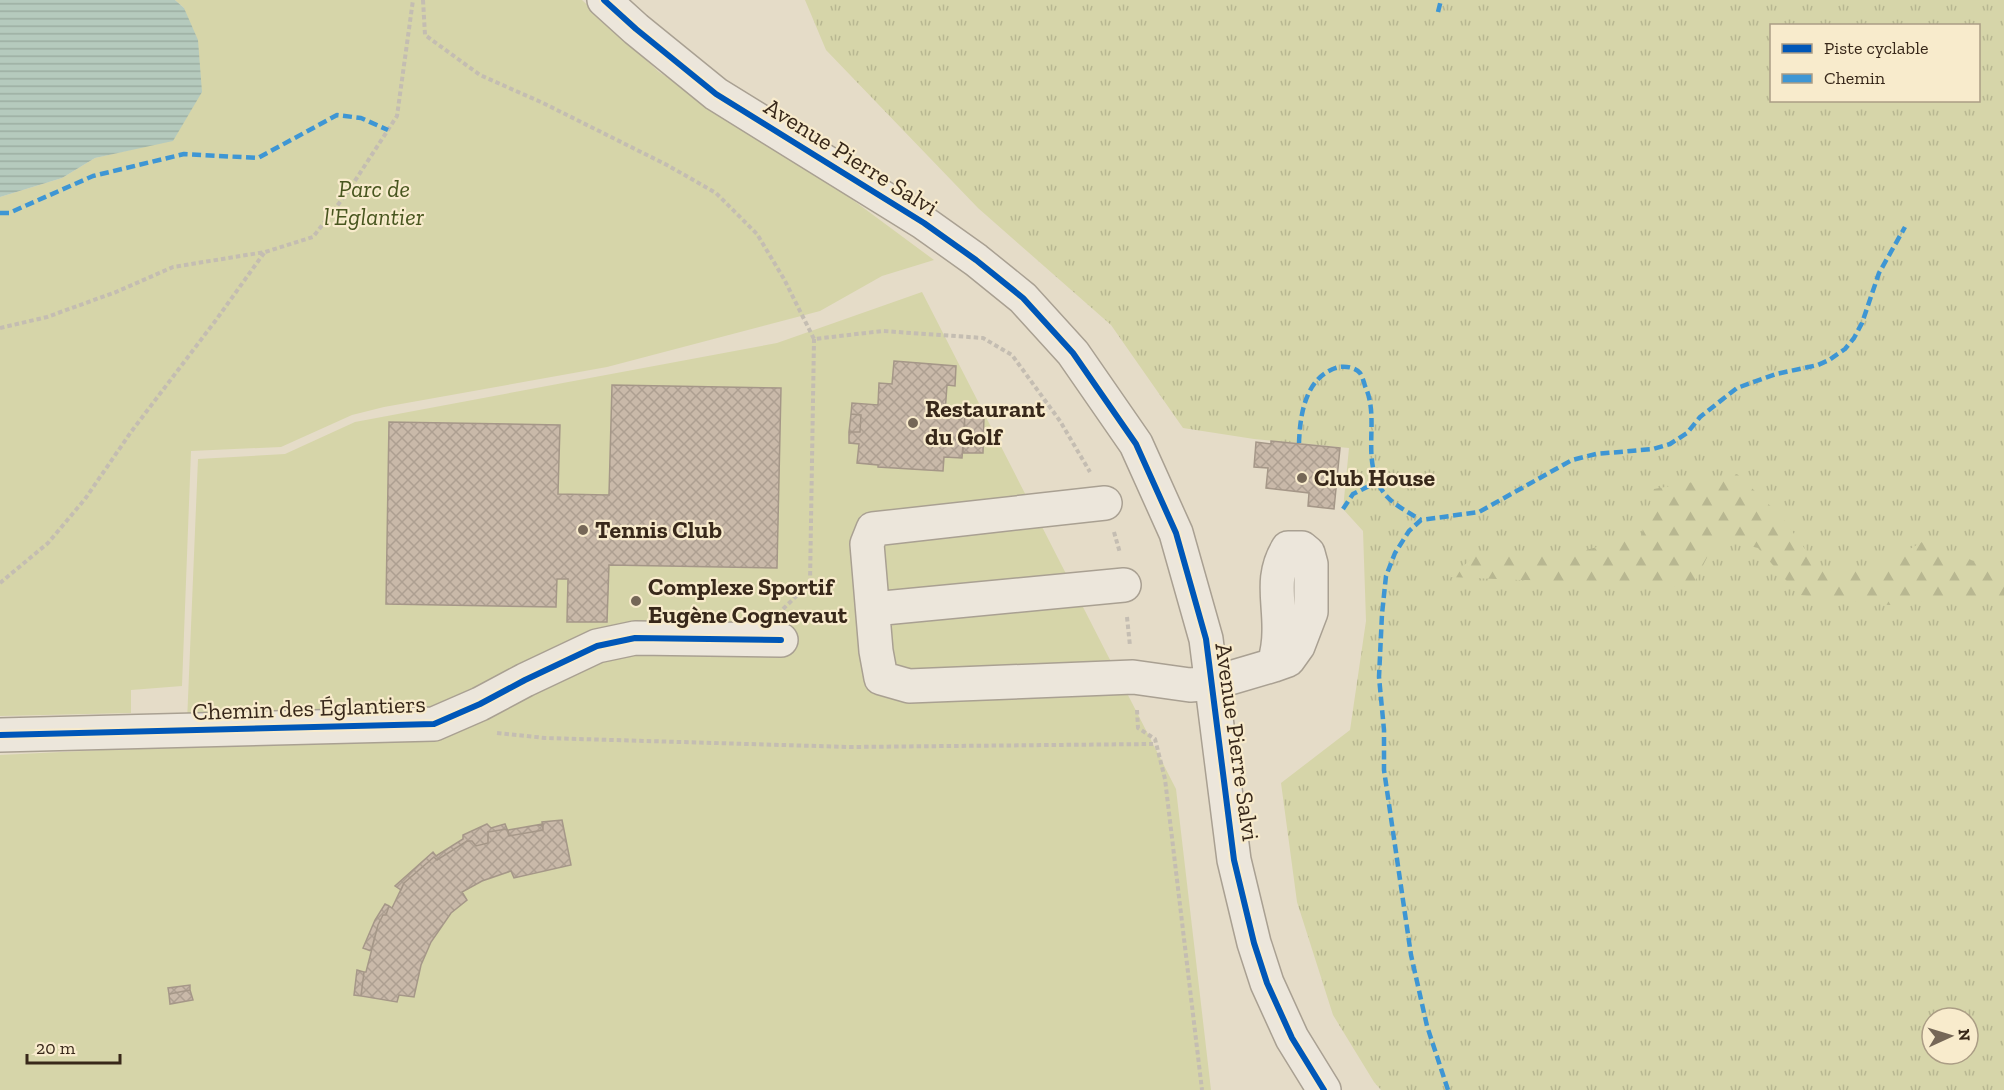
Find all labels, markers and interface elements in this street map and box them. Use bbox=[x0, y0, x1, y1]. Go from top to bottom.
legend bbox=[1770, 24, 1980, 102]
text: Piste cyclable bbox=[1824, 37, 1928, 59]
text: Chemin bbox=[1824, 67, 1886, 89]
street label: Avenue Pierre Salvi bbox=[759, 91, 944, 222]
park label: Parc de l'Eglantier bbox=[324, 174, 425, 231]
place label: Restaurant du Golf bbox=[925, 394, 1045, 451]
marker: Restaurant du Golf bbox=[906, 416, 920, 430]
place label: Club House bbox=[1314, 463, 1435, 492]
marker: Club House bbox=[1295, 471, 1309, 485]
place label: Tennis Club bbox=[595, 515, 722, 544]
marker: Tennis Club bbox=[576, 523, 590, 537]
place label: Complexe Sportif Eugène Cognevaut bbox=[648, 572, 848, 629]
marker: Complexe Sportif Eugène Cognevaut bbox=[629, 594, 643, 608]
street label: Avenue Pierre Salvi bbox=[1209, 641, 1266, 843]
street label: Chemin des Églantiers bbox=[192, 689, 426, 726]
north arrow bbox=[1920, 1006, 1980, 1066]
scale bar bbox=[27, 1027, 120, 1065]
text: N bbox=[1955, 1028, 1974, 1042]
text: 20 m bbox=[36, 1037, 76, 1059]

